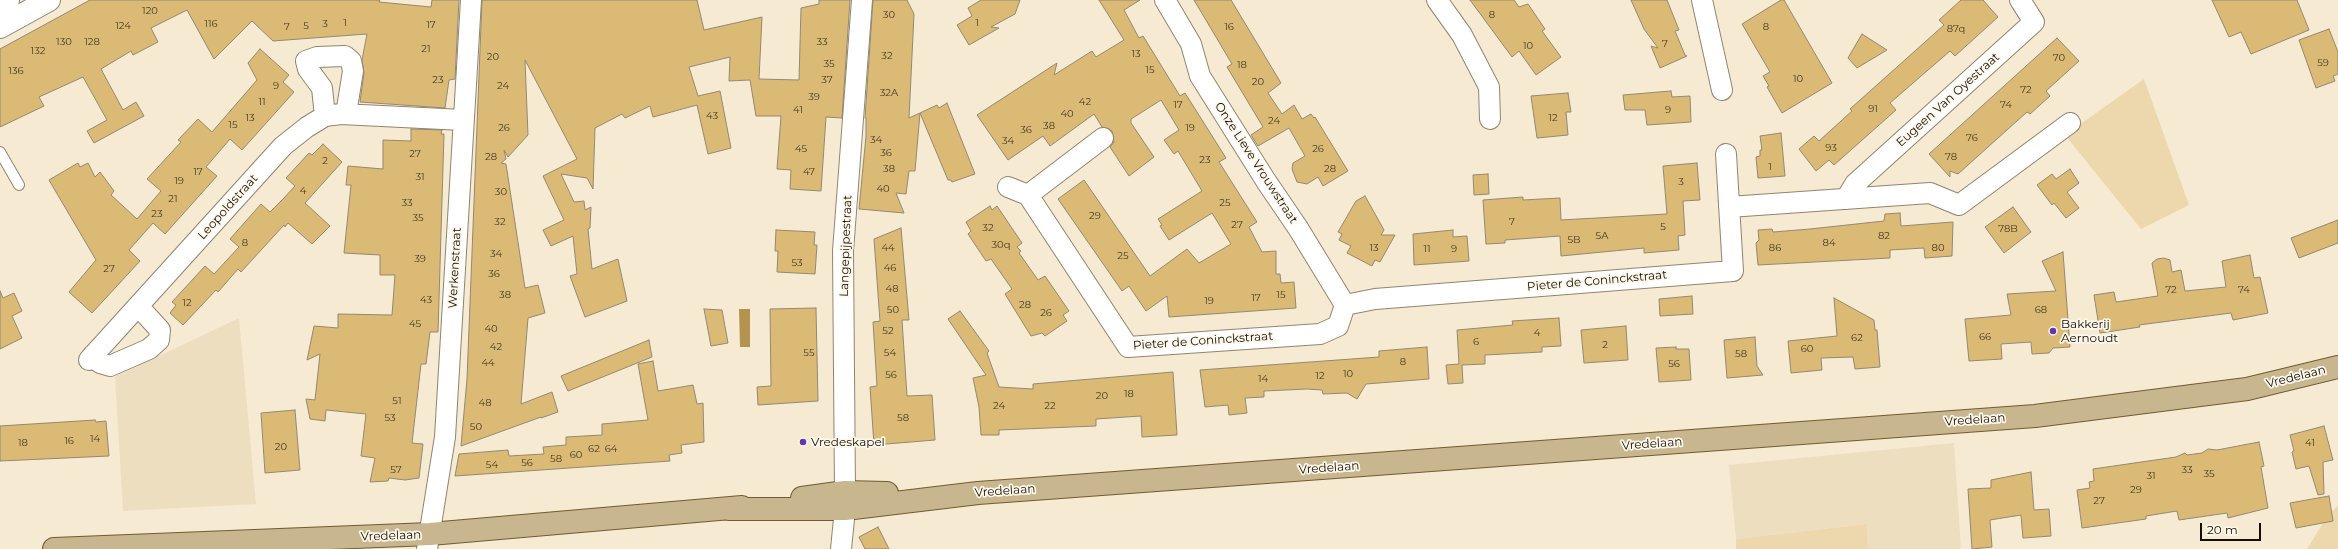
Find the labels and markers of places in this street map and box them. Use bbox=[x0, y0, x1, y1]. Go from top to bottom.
place label: Bakkerij Aernoudt bbox=[2061, 317, 2118, 345]
marker: Bakkerij Aernoudt bbox=[2048, 326, 2058, 336]
place label: Vredeskapel bbox=[811, 435, 885, 449]
marker: Vredeskapel bbox=[798, 437, 808, 447]

